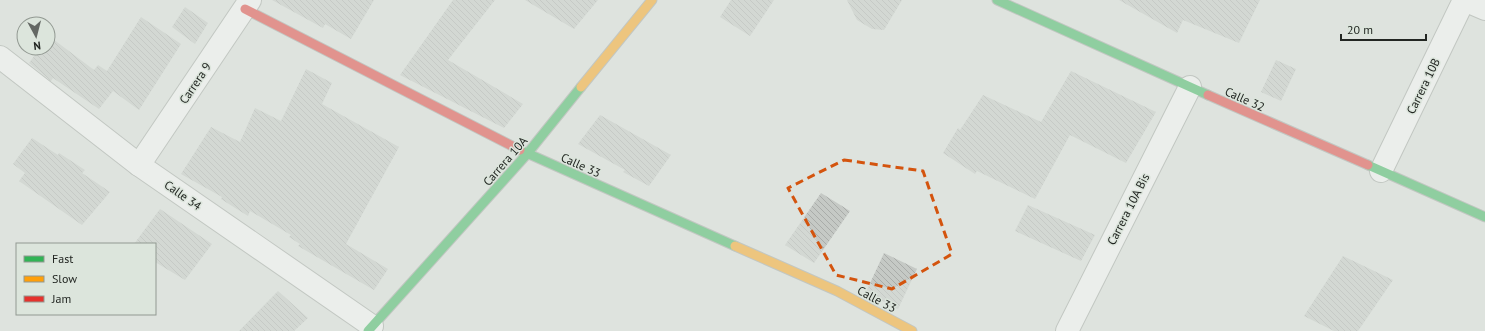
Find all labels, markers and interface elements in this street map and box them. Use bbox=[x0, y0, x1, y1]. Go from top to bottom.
north arrow bbox=[16, 16, 56, 56]
scale bar bbox=[1341, 16, 1426, 42]
text: 20 m bbox=[1347, 22, 1373, 37]
text: N bbox=[33, 39, 42, 53]
street label: Carrera 10B bbox=[1403, 56, 1443, 116]
street label: Carrera 9 bbox=[176, 59, 214, 107]
street label: Calle 32 bbox=[1223, 84, 1267, 114]
street label: Carrera 10A bbox=[480, 133, 530, 189]
street label: Calle 33 bbox=[559, 150, 603, 180]
street label: Carrera 10A Bis bbox=[1104, 171, 1152, 247]
street label: Calle 34 bbox=[161, 177, 205, 213]
legend bbox=[16, 243, 156, 315]
text: Fast bbox=[52, 251, 73, 266]
text: Slow bbox=[52, 271, 77, 286]
street label: Calle 33 bbox=[855, 283, 899, 315]
text: Jam bbox=[51, 291, 71, 306]

